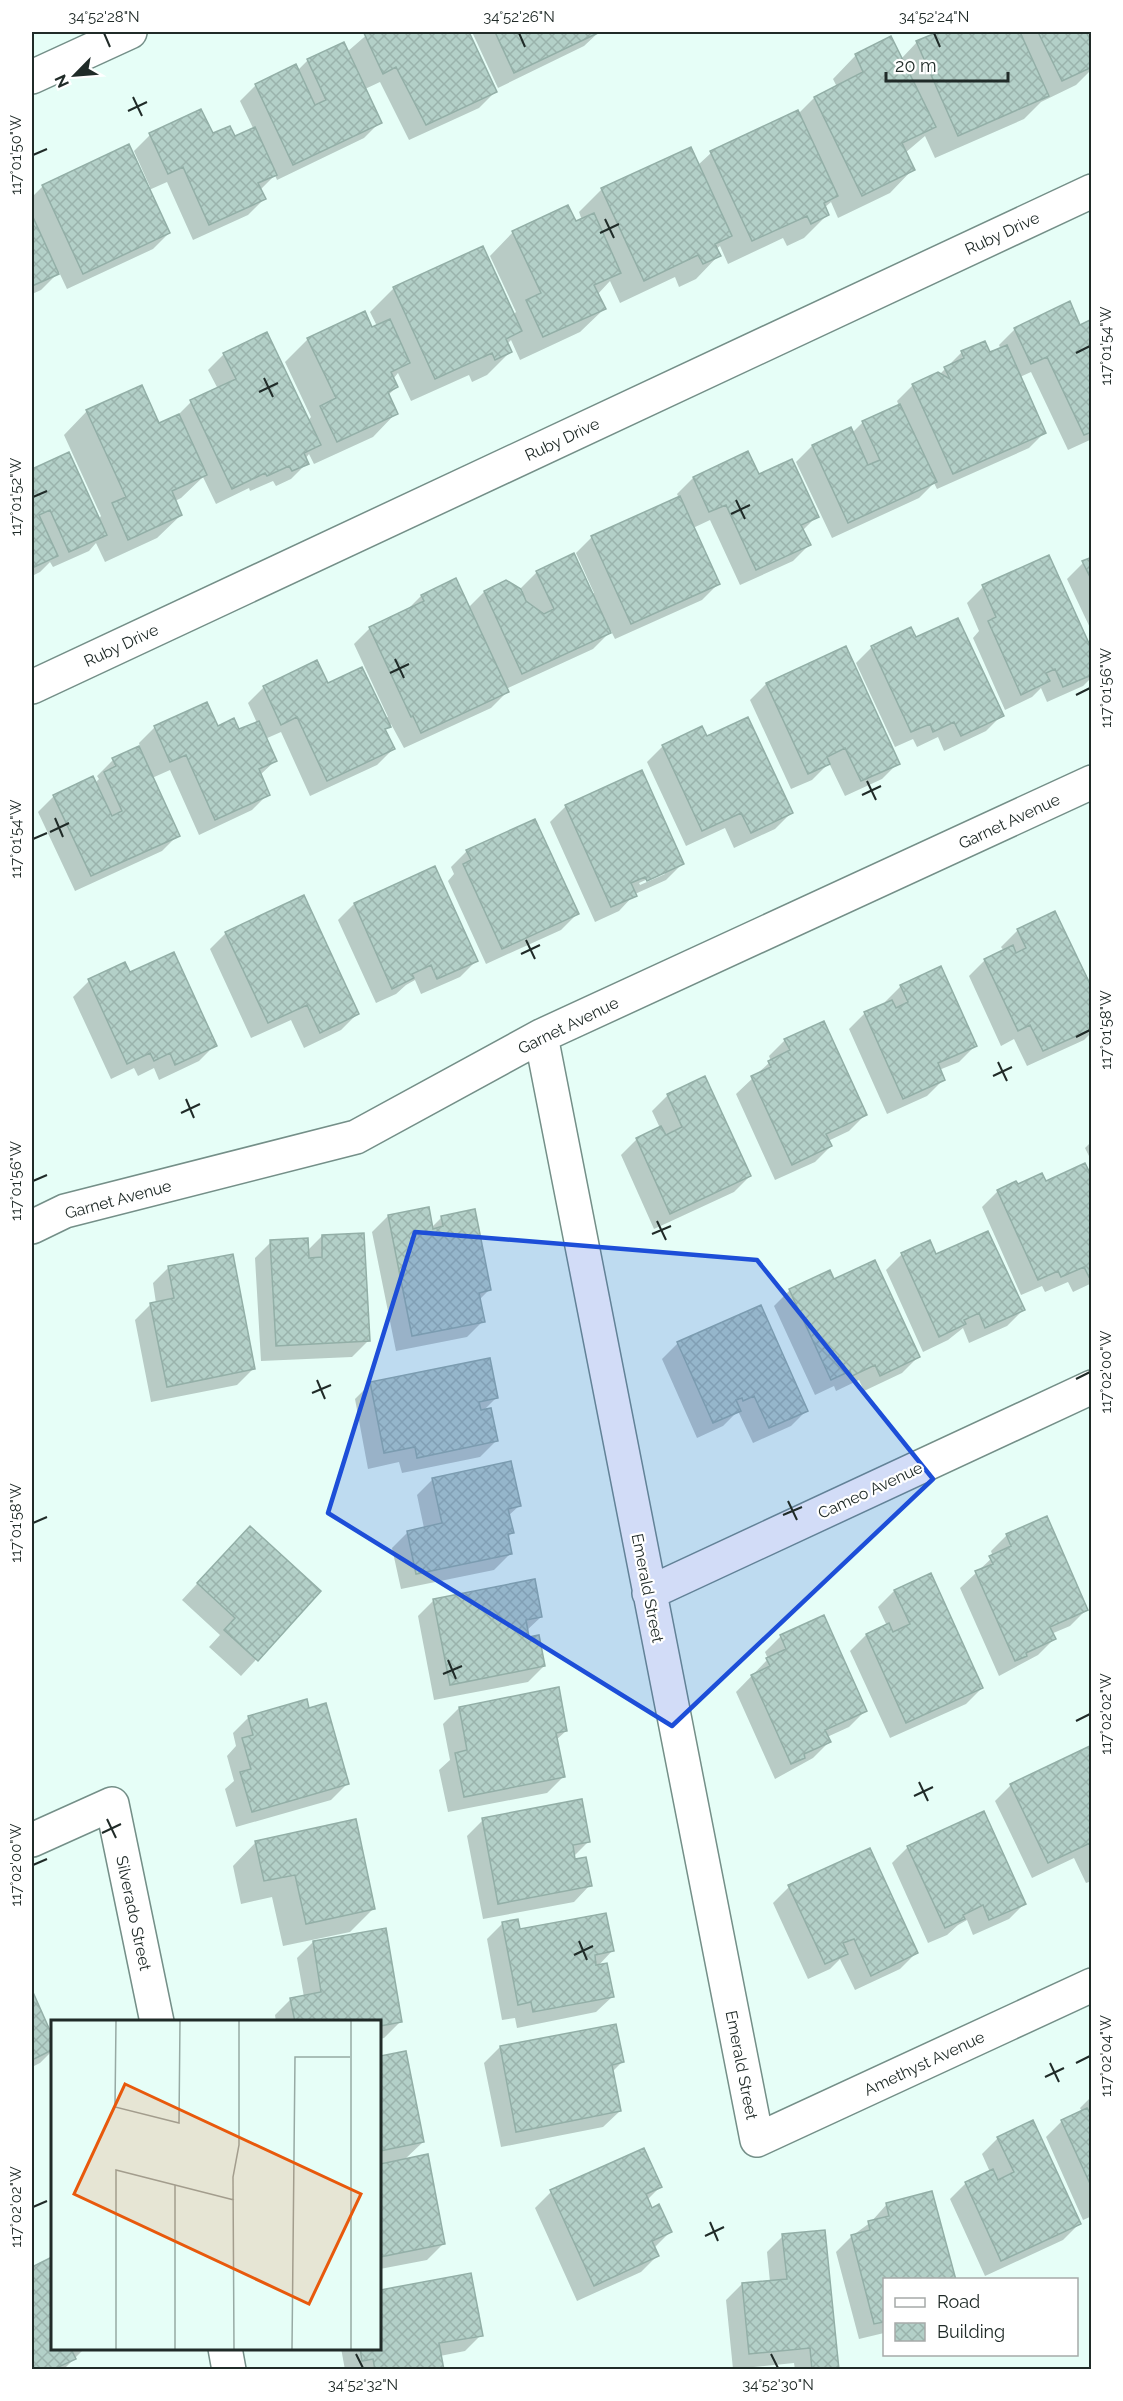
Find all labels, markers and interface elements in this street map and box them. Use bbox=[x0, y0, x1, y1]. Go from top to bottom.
text: 34°52'28"N bbox=[68, 8, 140, 26]
text: 34°52'26"N bbox=[483, 8, 555, 26]
text: 34°52'24"N bbox=[899, 8, 969, 26]
north arrow bbox=[45, 45, 105, 105]
scale bar bbox=[886, 45, 1008, 83]
text: 20 m bbox=[895, 55, 937, 76]
text: N bbox=[51, 72, 73, 91]
text: 117°01'50"W bbox=[7, 115, 25, 195]
street label: Ruby Drive bbox=[962, 208, 1042, 259]
text: 117°01'54"W bbox=[1097, 306, 1115, 385]
street label: Ruby Drive bbox=[522, 414, 602, 465]
text: 117°01'52"W bbox=[7, 457, 25, 536]
street label: Ruby Drive bbox=[81, 620, 161, 671]
text: 117°01'56"W bbox=[1097, 648, 1115, 728]
street label: Garnet Avenue bbox=[956, 790, 1063, 853]
text: 117°01'54"W bbox=[7, 799, 25, 878]
text: 117°01'58"W bbox=[1097, 990, 1115, 1070]
street label: Garnet Avenue bbox=[515, 993, 622, 1058]
text: 117°01'56"W bbox=[7, 1141, 25, 1221]
street label: Garnet Avenue bbox=[63, 1176, 173, 1223]
text: 117°02'00"W bbox=[1097, 1330, 1115, 1413]
street label: Cameo Avenue bbox=[815, 1458, 925, 1523]
text: 117°01'58"W bbox=[7, 1483, 25, 1563]
street label: Emerald Street bbox=[628, 1532, 668, 1645]
text: 117°02'02"W bbox=[1097, 1673, 1115, 1755]
text: 117°02'00"W bbox=[7, 1823, 25, 1906]
street label: Silverado Street bbox=[112, 1854, 155, 1973]
street label: Emerald Street bbox=[722, 2009, 762, 2122]
text: 117°02'04"W bbox=[1097, 2015, 1115, 2097]
inset map bbox=[51, 2020, 381, 2350]
street label: Amethyst Avenue bbox=[861, 2027, 987, 2100]
text: 117°02'02"W bbox=[7, 2166, 25, 2248]
legend bbox=[883, 2278, 1078, 2356]
text: Road bbox=[937, 2291, 980, 2312]
text: Building bbox=[937, 2321, 1005, 2342]
text: 34°52'32"N bbox=[328, 2376, 398, 2394]
text: 34°52'30"N bbox=[742, 2376, 814, 2394]

